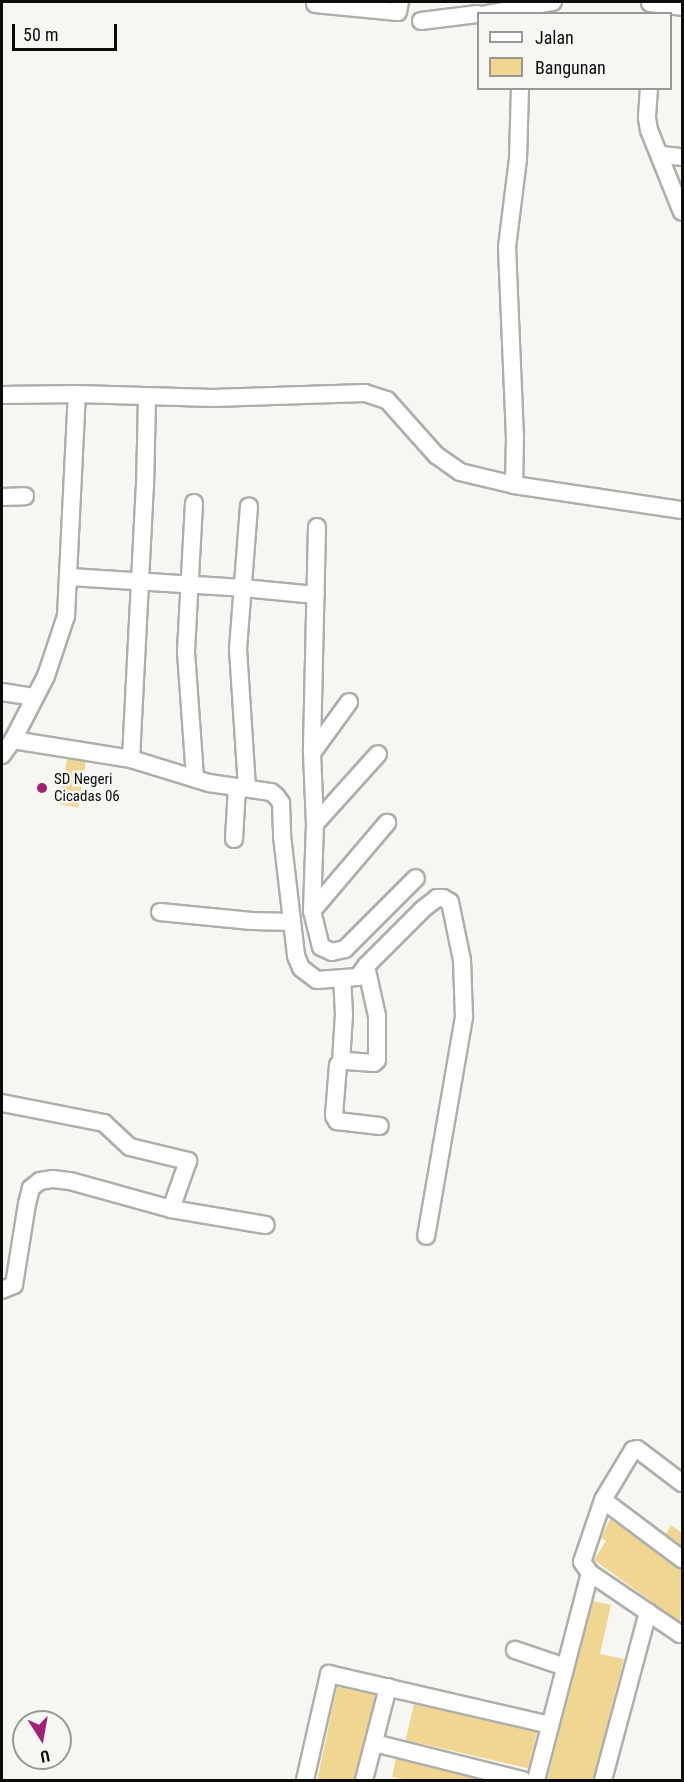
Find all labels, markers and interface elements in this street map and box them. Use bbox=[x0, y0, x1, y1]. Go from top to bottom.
scale bar bbox=[15, 12, 120, 50]
legend bbox=[477, 12, 672, 90]
text: 50 m bbox=[23, 24, 58, 45]
text: Jalan bbox=[535, 27, 574, 48]
text: Bangunan bbox=[535, 57, 606, 78]
place label: SD Negeri Cicadas 06 bbox=[54, 770, 120, 805]
marker: SD Negeri Cicadas 06 bbox=[35, 781, 49, 795]
north arrow bbox=[12, 1710, 72, 1770]
text: U bbox=[39, 1746, 51, 1766]

